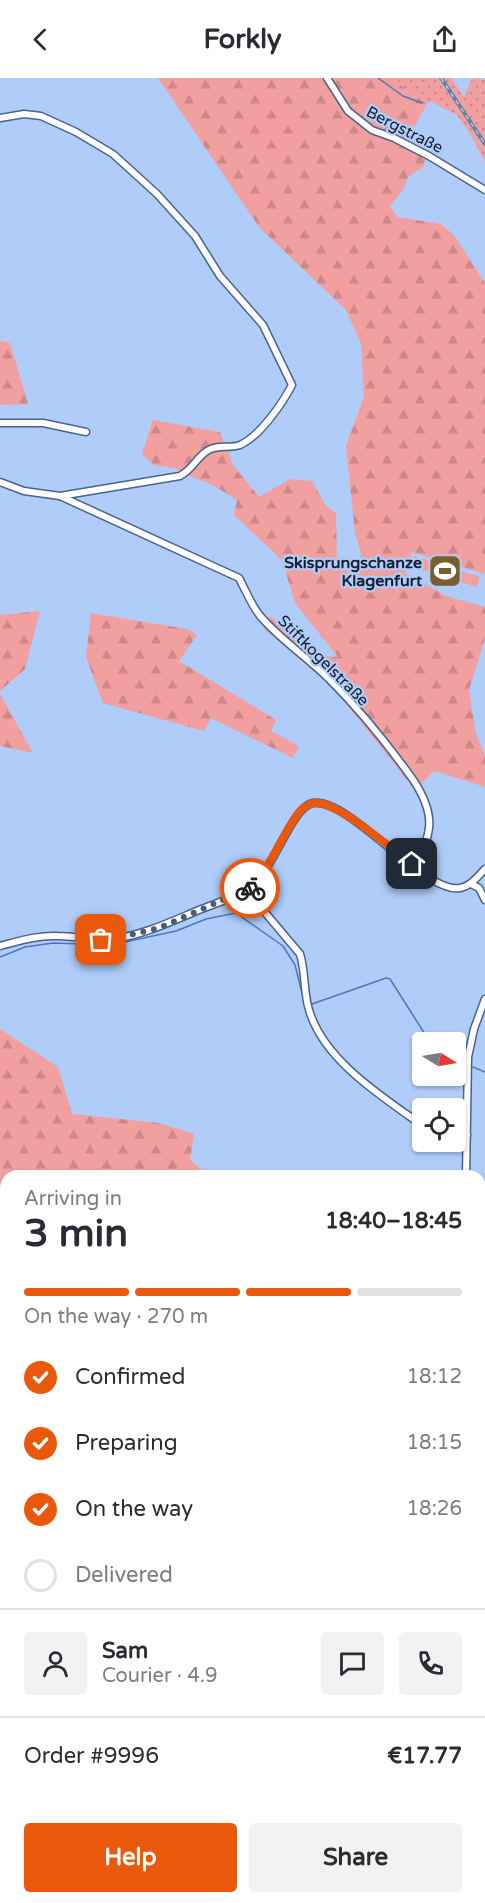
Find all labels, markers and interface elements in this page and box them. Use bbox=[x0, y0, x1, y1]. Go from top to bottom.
icon: back bbox=[24, 23, 57, 56]
text: Forkly bbox=[203, 23, 282, 56]
icon: share bbox=[428, 23, 461, 56]
street label: Bergstraße bbox=[363, 102, 446, 158]
place label: Skisprungschanze Klagenfurt bbox=[284, 553, 423, 591]
sports icon: Skisprungschanze Klagenfurt bbox=[427, 553, 463, 589]
street label: Stiftkogelstraße bbox=[274, 611, 373, 710]
pin bbox=[386, 838, 437, 889]
icon: home bbox=[395, 847, 428, 880]
courier bbox=[220, 858, 280, 918]
icon: bike bbox=[234, 872, 267, 905]
pin bbox=[75, 914, 126, 965]
icon: bag bbox=[84, 923, 117, 956]
north arrow bbox=[412, 1032, 466, 1086]
map controls bbox=[412, 1032, 466, 1152]
button: locate bbox=[412, 1098, 466, 1152]
text: Arriving in bbox=[24, 1187, 122, 1211]
text: 18:40–18:45 bbox=[325, 1208, 462, 1234]
text: 3 min bbox=[24, 1210, 128, 1257]
text: On the way · 270 m bbox=[24, 1305, 208, 1329]
icon: check bbox=[24, 1361, 57, 1394]
text: Confirmed bbox=[75, 1364, 185, 1390]
text: 18:12 bbox=[407, 1365, 462, 1389]
icon: check bbox=[24, 1427, 57, 1460]
text: Preparing bbox=[75, 1430, 178, 1456]
text: 18:15 bbox=[407, 1431, 462, 1455]
icon: check bbox=[24, 1493, 57, 1526]
text: On the way bbox=[75, 1496, 193, 1522]
text: 18:26 bbox=[407, 1497, 462, 1521]
text: Delivered bbox=[75, 1562, 173, 1588]
button: person bbox=[24, 1632, 87, 1695]
button: chat bbox=[321, 1632, 384, 1695]
button: phone bbox=[399, 1632, 462, 1695]
text: Sam bbox=[102, 1638, 148, 1664]
text: Courier · 4.9 bbox=[102, 1664, 217, 1688]
text: Order #9996 bbox=[24, 1743, 159, 1769]
text: €17.77 bbox=[387, 1743, 462, 1769]
button: Help bbox=[24, 1823, 237, 1892]
button: Share bbox=[249, 1823, 462, 1892]

